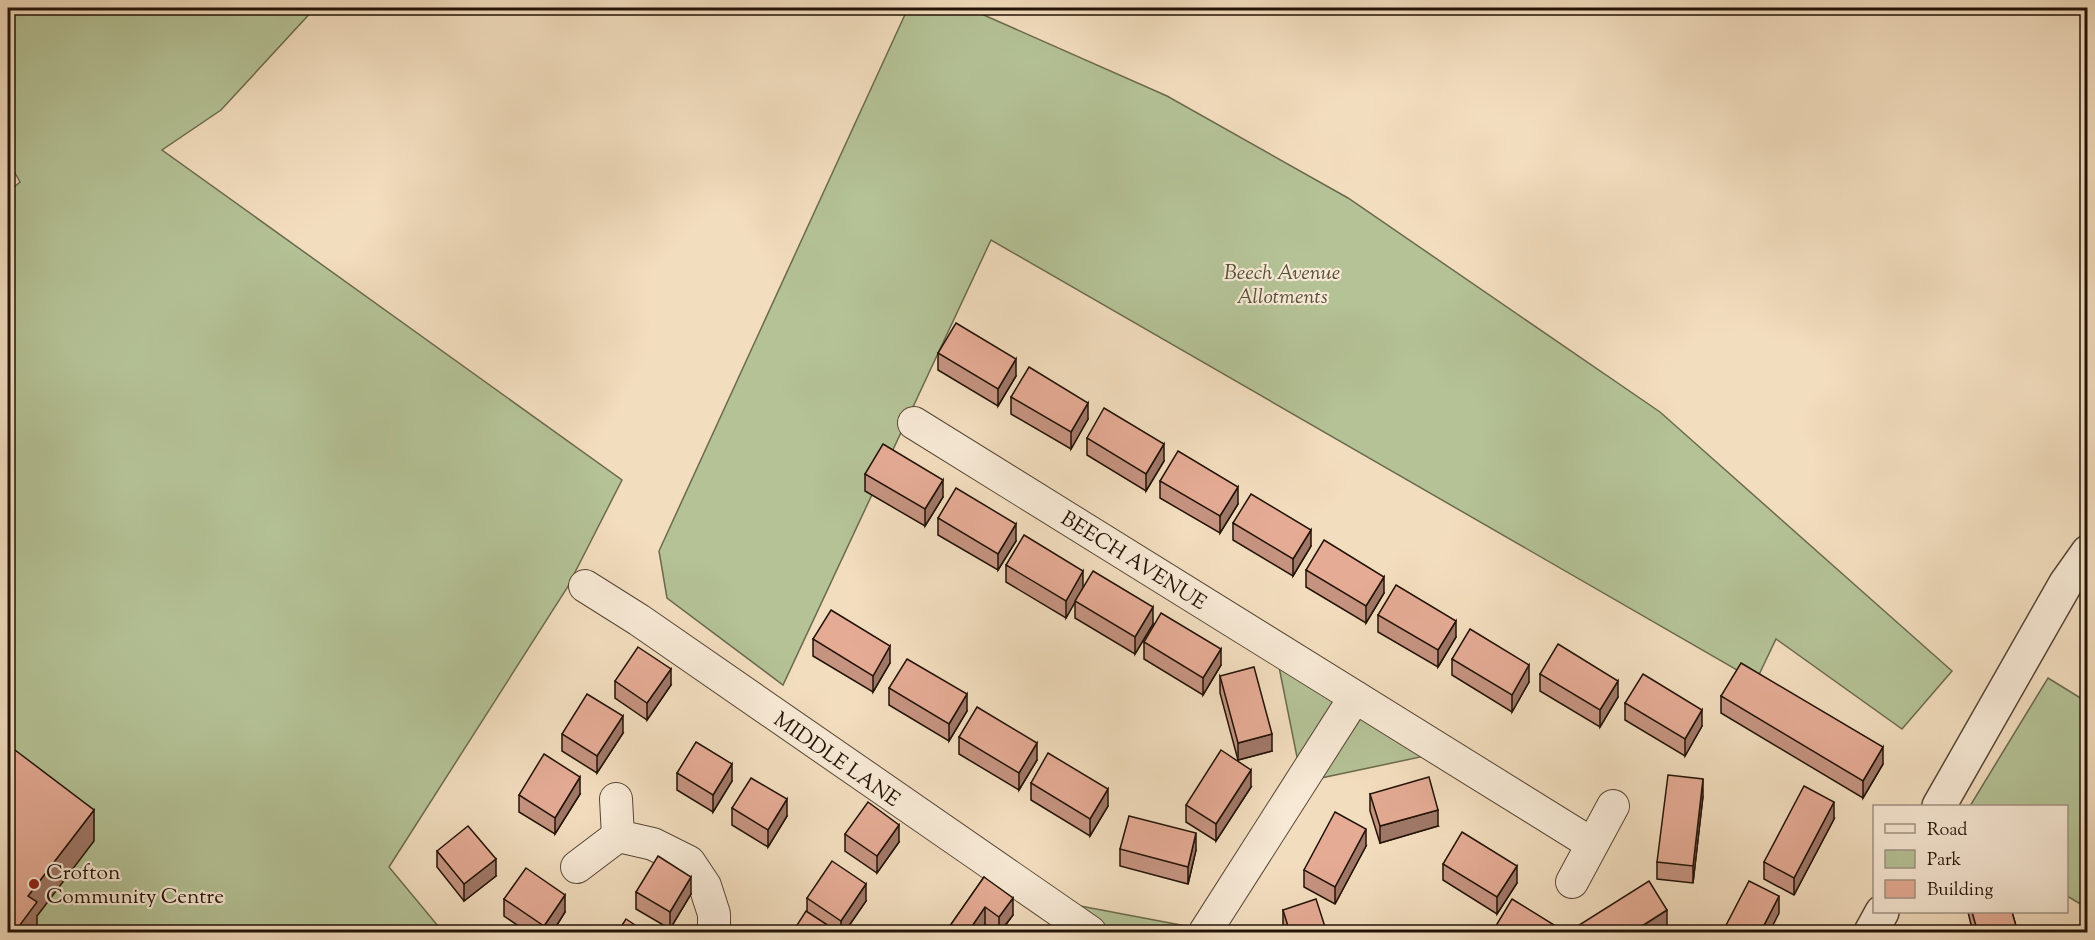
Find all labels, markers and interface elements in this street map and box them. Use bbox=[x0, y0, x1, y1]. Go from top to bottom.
park label: Beech Avenue Allotments bbox=[1224, 259, 1340, 313]
street label: BEECH AVENUE bbox=[1054, 505, 1212, 619]
street label: MIDDLE LANE bbox=[766, 706, 906, 816]
legend bbox=[1873, 805, 2068, 913]
text: Road bbox=[1927, 818, 1967, 844]
text: Park bbox=[1927, 848, 1962, 874]
place label: Crofton Community Centre bbox=[46, 859, 224, 913]
marker: Crofton Community Centre bbox=[27, 877, 41, 891]
text: Building bbox=[1927, 878, 1993, 904]

